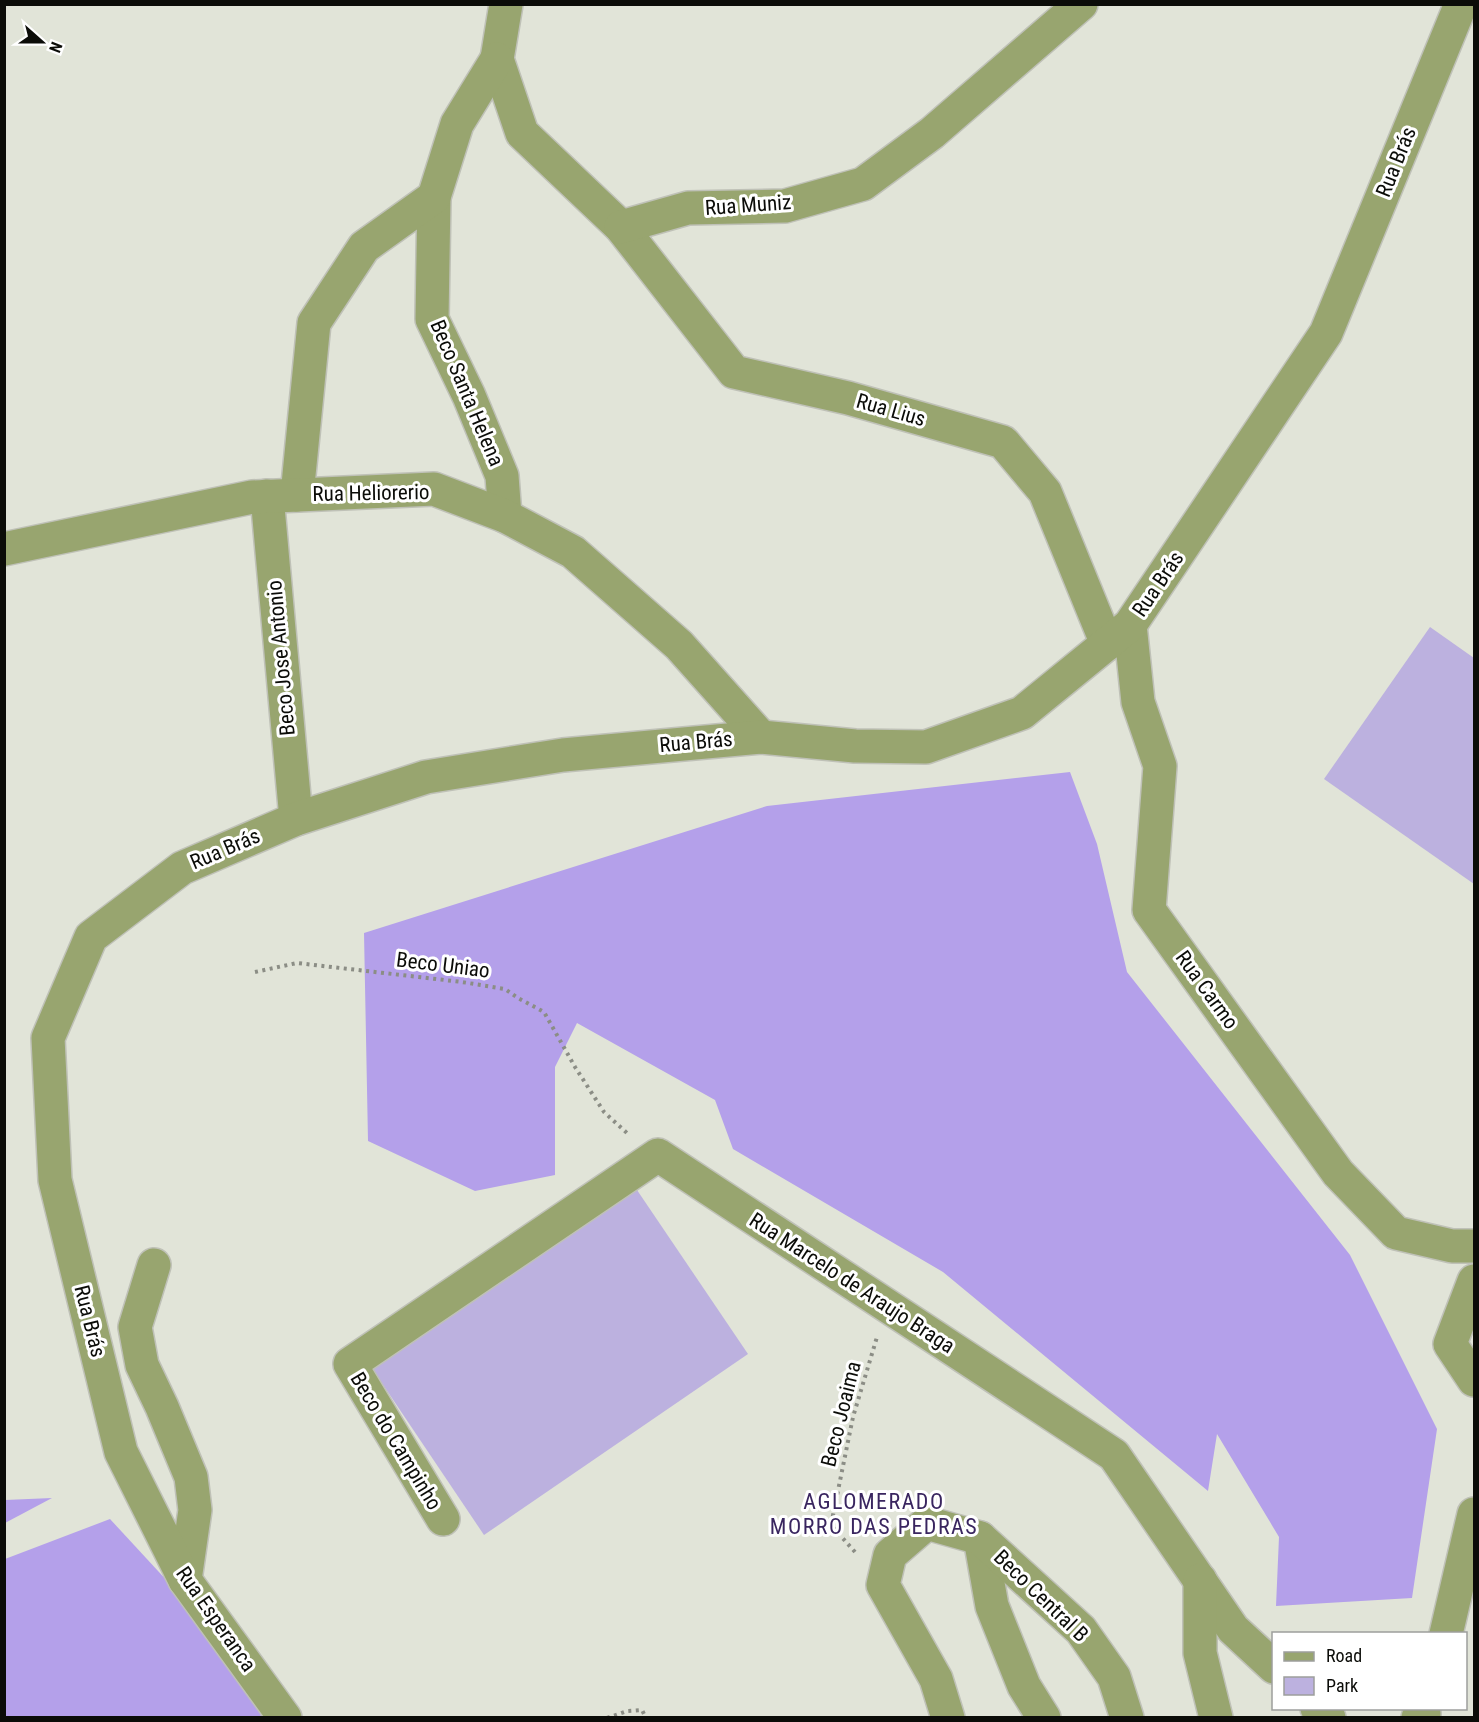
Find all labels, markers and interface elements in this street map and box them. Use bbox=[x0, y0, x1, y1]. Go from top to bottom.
north arrow bbox=[12, 12, 72, 72]
text: N bbox=[45, 39, 66, 55]
street label: Rua Brás bbox=[1371, 124, 1421, 200]
street label: Rua Muniz bbox=[704, 190, 792, 220]
street label: Beco Santa Helena bbox=[425, 316, 509, 470]
street label: Rua Lius bbox=[854, 389, 928, 431]
street label: Rua Heliorerio bbox=[312, 480, 430, 506]
street label: Rua Brás bbox=[1128, 547, 1188, 621]
street label: Beco Jose Antonio bbox=[262, 579, 300, 737]
street label: Rua Brás bbox=[658, 727, 734, 757]
street label: Rua Brás bbox=[187, 824, 263, 874]
street label: Rua Carmo bbox=[1171, 946, 1243, 1034]
street label: Beco Uniao bbox=[395, 947, 491, 983]
street label: Rua Marcelo de Araujo Braga bbox=[745, 1208, 959, 1358]
street label: Rua Brás bbox=[69, 1283, 111, 1359]
street label: Beco Joaima bbox=[816, 1359, 866, 1469]
street label: Beco do Campinho bbox=[346, 1368, 446, 1514]
district label: AGLOMERADO MORRO DAS PEDRAS bbox=[770, 1489, 978, 1539]
street label: Beco Central B bbox=[989, 1545, 1093, 1647]
street label: Rua Esperanca bbox=[171, 1562, 261, 1676]
legend bbox=[1272, 1632, 1467, 1710]
text: Road bbox=[1326, 1645, 1362, 1666]
text: Park bbox=[1326, 1675, 1358, 1696]

